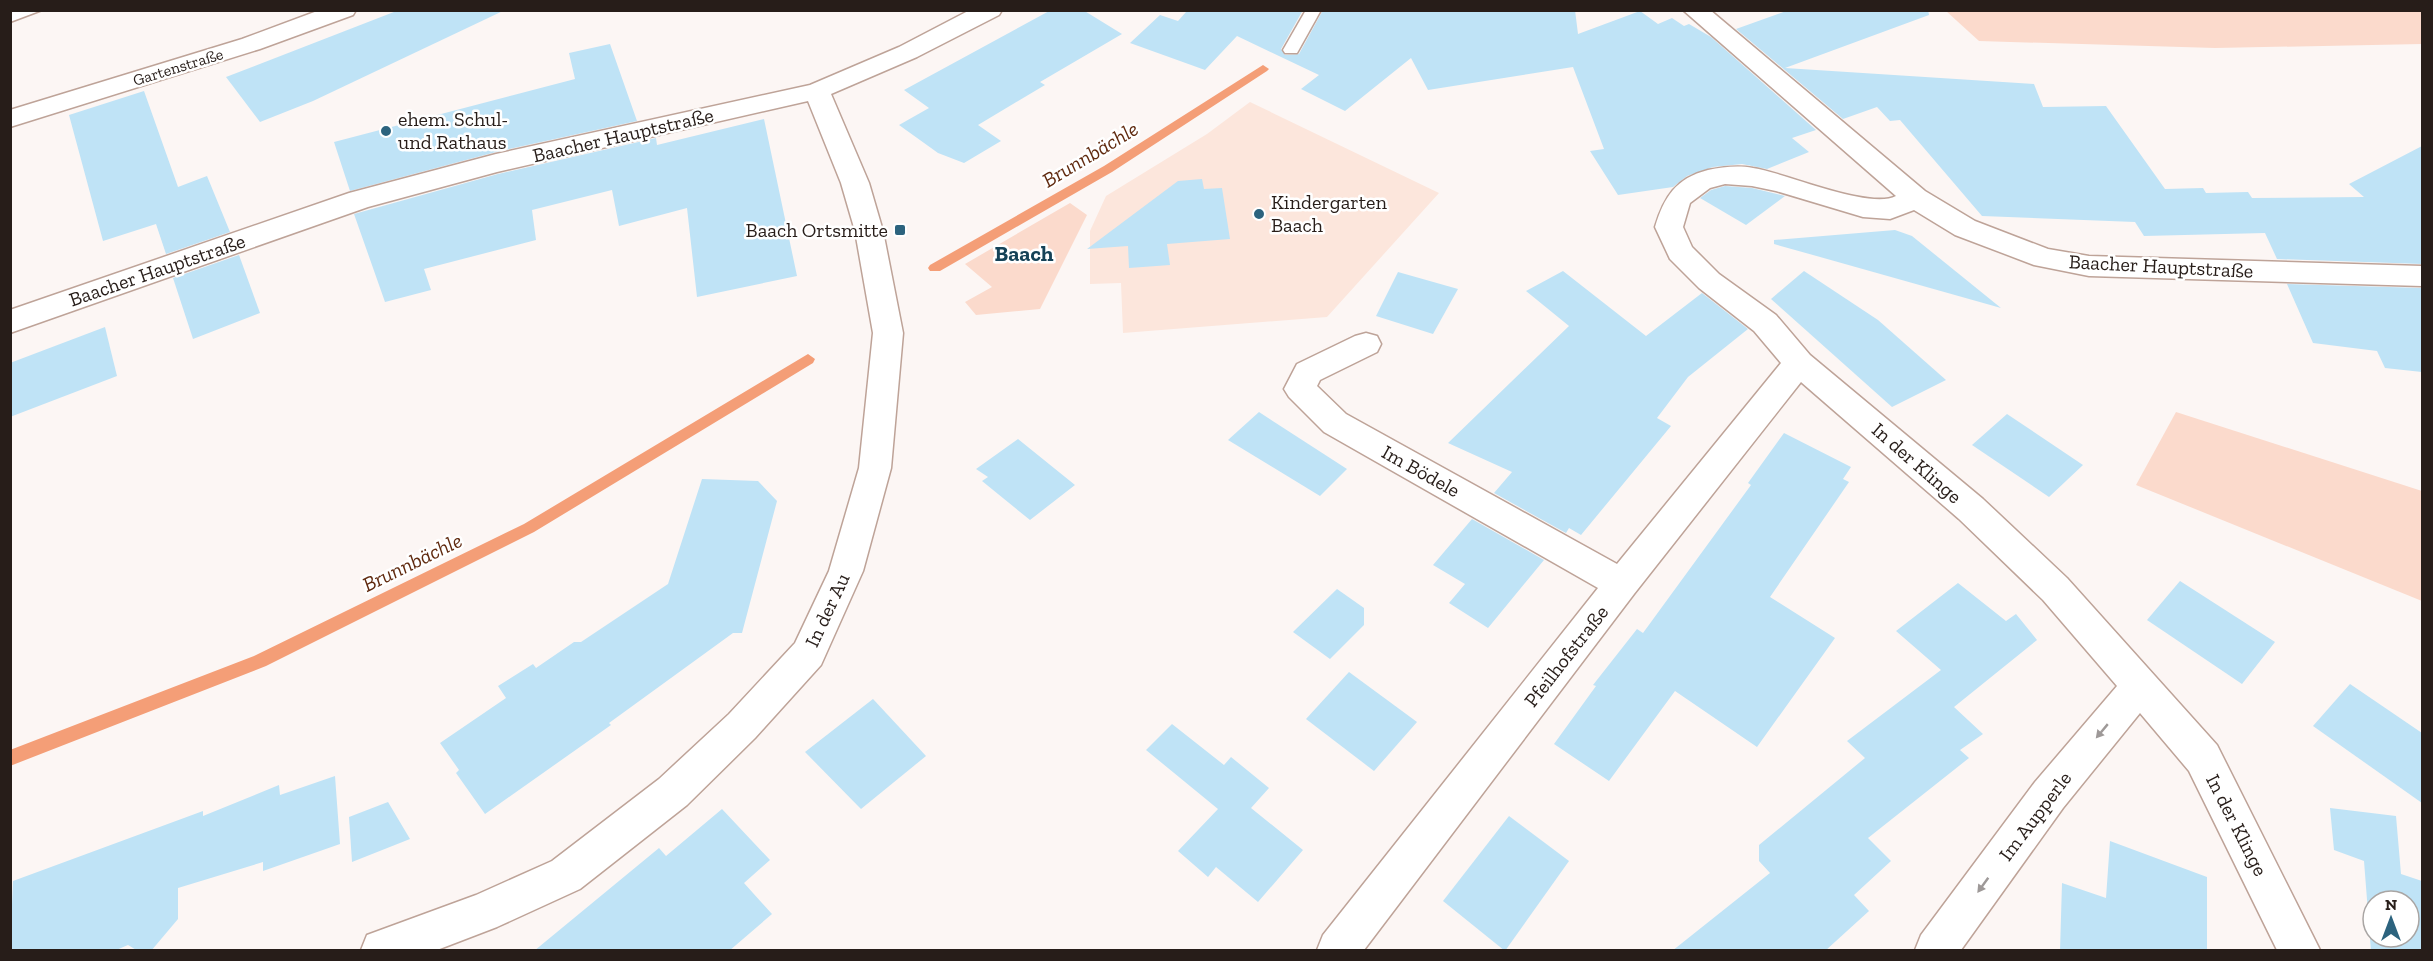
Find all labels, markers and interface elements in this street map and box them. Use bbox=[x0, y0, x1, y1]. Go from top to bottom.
street label: Gartenstraße bbox=[131, 44, 225, 90]
street label: Baacher Hauptstraße bbox=[530, 103, 716, 167]
place label: ehem. Schul- und Rathaus bbox=[398, 107, 508, 154]
water label: Brunnbächle bbox=[1037, 116, 1143, 192]
marker: ehem. Schul- und Rathaus bbox=[379, 124, 393, 138]
place label: Kindergarten Baach bbox=[1271, 190, 1388, 237]
marker: Kindergarten Baach bbox=[1252, 207, 1266, 221]
place label: Baach Ortsmitte bbox=[746, 218, 888, 242]
marker: Baach Ortsmitte bbox=[893, 223, 907, 237]
street label: Baacher Hauptstraße bbox=[66, 229, 248, 311]
district label: Baach bbox=[994, 240, 1054, 267]
street label: Baacher Hauptstraße bbox=[2068, 249, 2254, 283]
street label: In der Klinge bbox=[1867, 418, 1967, 508]
street label: Im Bödele bbox=[1378, 440, 1464, 502]
water label: Brunnbächle bbox=[358, 527, 466, 597]
street label: In der Au bbox=[799, 569, 855, 651]
street label: Pfeilhofstraße bbox=[1519, 600, 1613, 712]
one-way arrow bbox=[2096, 723, 2109, 739]
street label: Im Aupperle bbox=[1994, 767, 2076, 865]
street label: In der Klinge bbox=[2201, 770, 2273, 880]
one-way arrow bbox=[1977, 877, 1989, 893]
north arrow bbox=[2361, 889, 2421, 949]
text: N bbox=[2385, 895, 2397, 914]

